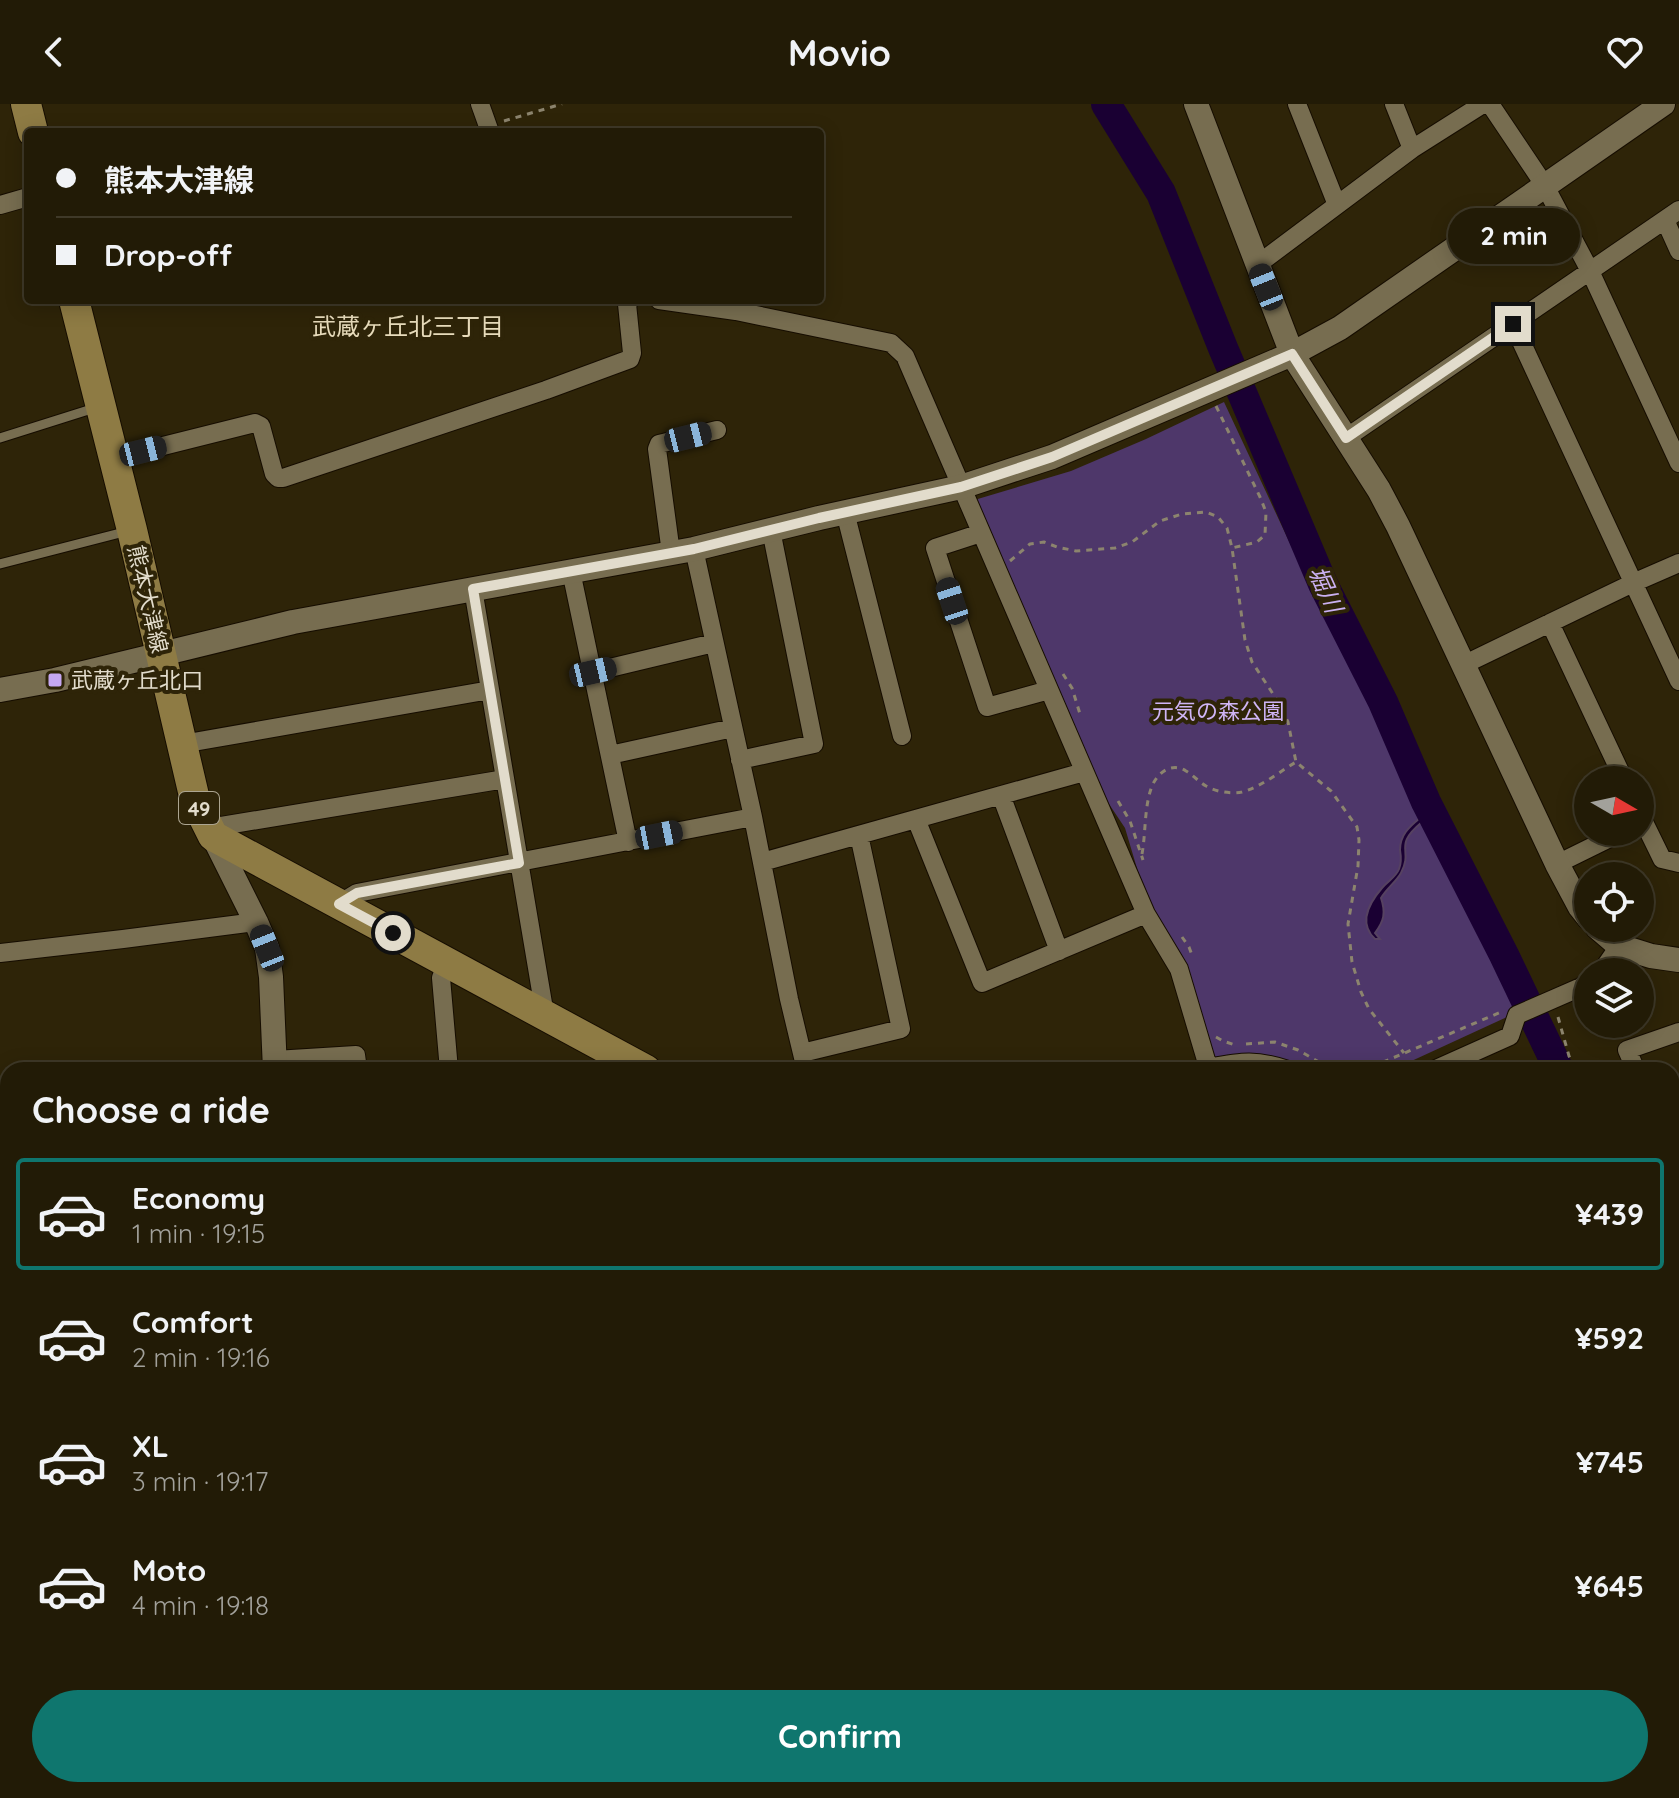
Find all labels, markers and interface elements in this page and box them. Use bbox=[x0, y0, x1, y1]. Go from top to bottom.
icon: back bbox=[32, 30, 76, 74]
text: Movio bbox=[788, 30, 891, 75]
icon: heart bbox=[1603, 30, 1647, 74]
text: 熊本大津線 bbox=[104, 161, 254, 199]
callout: 2 min bbox=[1447, 208, 1579, 264]
text: 2 min bbox=[1480, 219, 1548, 252]
text: Drop-off bbox=[104, 236, 232, 274]
car bbox=[1246, 260, 1286, 314]
route end bbox=[1495, 306, 1531, 342]
district label: 武蔵ヶ丘北三丁目 bbox=[312, 311, 504, 341]
car bbox=[662, 420, 714, 454]
car bbox=[117, 434, 169, 468]
street label: 熊本大津線 bbox=[122, 542, 174, 656]
water label: 堀川 bbox=[1303, 561, 1351, 620]
car bbox=[933, 574, 971, 628]
car bbox=[567, 655, 619, 689]
place label: 武蔵ヶ丘北口 bbox=[71, 666, 203, 694]
marker: 武蔵ヶ丘北口 bbox=[46, 671, 64, 689]
park label: 元気の森公園 bbox=[1152, 697, 1284, 725]
north arrow bbox=[1574, 766, 1654, 846]
map controls bbox=[1574, 766, 1654, 1038]
road number: 49 bbox=[179, 792, 219, 824]
car bbox=[633, 819, 685, 851]
button: locate bbox=[1574, 862, 1654, 942]
route start bbox=[375, 915, 411, 951]
car bbox=[247, 921, 287, 975]
button: layers bbox=[1574, 958, 1654, 1038]
text: Choose a ride bbox=[32, 1087, 270, 1132]
icon: car bbox=[36, 1178, 108, 1250]
text: Economy bbox=[132, 1179, 265, 1217]
text: ¥439 bbox=[1575, 1195, 1644, 1233]
text: 1 min · 19:15 bbox=[132, 1217, 265, 1250]
icon: car bbox=[36, 1302, 108, 1374]
text: Comfort bbox=[132, 1303, 253, 1341]
text: ¥592 bbox=[1575, 1319, 1644, 1357]
text: 2 min · 19:16 bbox=[132, 1341, 270, 1374]
icon: car bbox=[36, 1426, 108, 1498]
text: XL bbox=[132, 1427, 169, 1465]
text: ¥745 bbox=[1576, 1443, 1644, 1481]
text: 3 min · 19:17 bbox=[132, 1465, 268, 1498]
icon: car bbox=[36, 1550, 108, 1622]
text: Moto bbox=[132, 1551, 206, 1589]
text: ¥645 bbox=[1575, 1567, 1644, 1605]
text: 4 min · 19:18 bbox=[132, 1589, 269, 1622]
button: Confirm bbox=[32, 1690, 1648, 1782]

